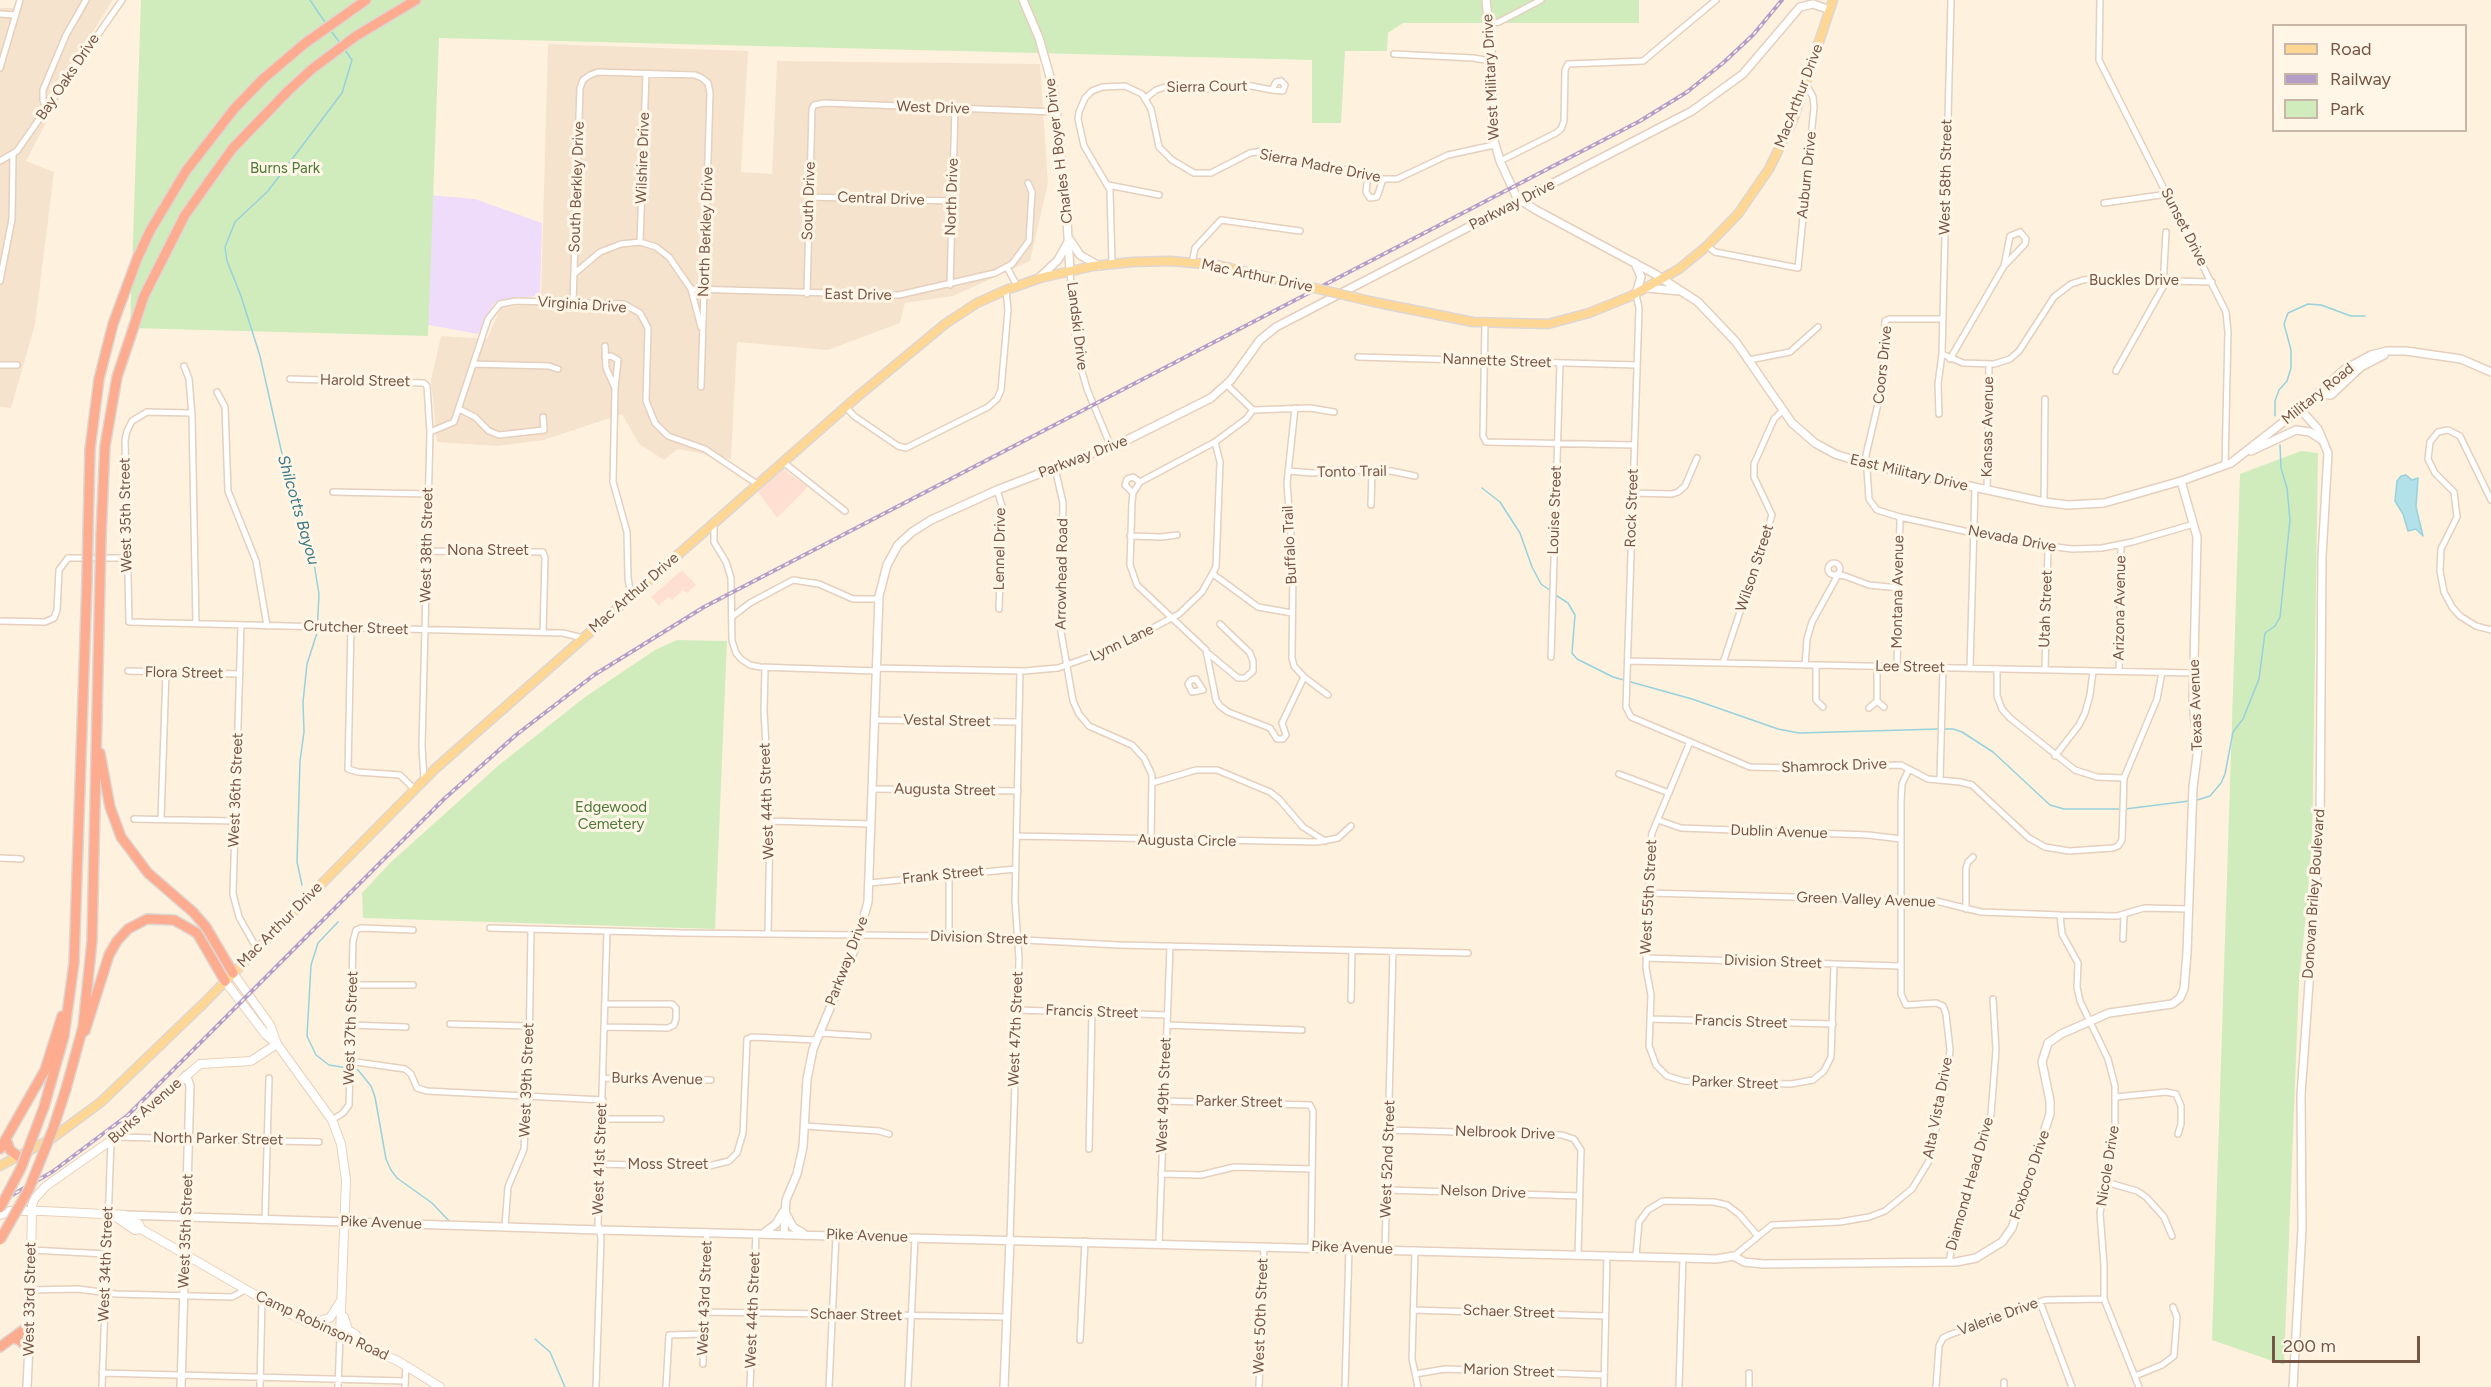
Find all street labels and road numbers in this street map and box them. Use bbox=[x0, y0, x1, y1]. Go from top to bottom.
street label: West Military Drive bbox=[1479, 14, 1503, 140]
street label: Bay Oaks Drive bbox=[33, 30, 103, 124]
street label: MacArthur Drive bbox=[1771, 42, 1827, 150]
street label: Charles H Boyer Drive bbox=[1041, 77, 1077, 225]
street label: Sierra Court bbox=[1166, 77, 1248, 97]
street label: West Drive bbox=[896, 98, 970, 118]
street label: Wilshire Drive bbox=[632, 112, 654, 204]
street label: West 58th Street bbox=[1936, 119, 1956, 235]
street label: South Berkley Drive bbox=[566, 121, 588, 253]
street label: Auburn Drive bbox=[1793, 131, 1821, 219]
street label: Sierra Madre Drive bbox=[1258, 145, 1382, 187]
street label: North Drive bbox=[942, 158, 962, 236]
street label: South Drive bbox=[799, 161, 819, 241]
street label: North Berkley Drive bbox=[695, 167, 717, 297]
street label: Parkway Drive bbox=[1466, 176, 1558, 234]
street label: Sunset Drive bbox=[2157, 185, 2211, 269]
street label: Central Drive bbox=[837, 188, 925, 210]
street label: Mac Arthur Drive bbox=[1200, 255, 1314, 297]
street label: Buckles Drive bbox=[2089, 272, 2179, 290]
street label: Landski Drive bbox=[1063, 281, 1091, 371]
street label: East Drive bbox=[824, 285, 892, 305]
street label: Virginia Drive bbox=[537, 293, 627, 317]
street label: Coors Drive bbox=[1870, 325, 1896, 405]
street label: Nannette Street bbox=[1442, 350, 1552, 372]
street label: Military Road bbox=[2278, 359, 2358, 429]
street label: Harold Street bbox=[320, 371, 410, 391]
street label: Kansas Avenue bbox=[1978, 376, 1998, 478]
street label: Parkway Drive bbox=[1036, 432, 1130, 482]
street label: East Military Drive bbox=[1848, 451, 1970, 495]
street label: West 35th Street bbox=[116, 457, 136, 573]
street label: Tonto Trail bbox=[1317, 462, 1387, 482]
street label: Louise Street bbox=[1544, 465, 1566, 555]
street label: Rock Street bbox=[1622, 468, 1642, 548]
street label: West 38th Street bbox=[417, 487, 437, 603]
street label: Buffalo Trail bbox=[1279, 505, 1301, 585]
street label: Lennel Drive bbox=[990, 508, 1010, 590]
street label: Arrowhead Road bbox=[1052, 518, 1072, 630]
street label: Wilson Street bbox=[1732, 522, 1778, 614]
street label: Nevada Drive bbox=[1966, 522, 2058, 556]
street label: Montana Avenue bbox=[1888, 535, 1908, 649]
street label: Nona Street bbox=[447, 542, 529, 560]
street label: Mac Arthur Drive bbox=[585, 549, 683, 637]
street label: Arizona Avenue bbox=[2110, 555, 2130, 661]
street label: Utah Street bbox=[2036, 570, 2056, 648]
street label: Crutcher Street bbox=[303, 617, 409, 639]
street label: Lynn Lane bbox=[1087, 620, 1157, 666]
street label: Lee Street bbox=[1875, 657, 1945, 677]
street label: Texas Avenue bbox=[2185, 659, 2207, 751]
street label: Flora Street bbox=[145, 663, 223, 683]
street label: Vestal Street bbox=[903, 711, 991, 731]
street label: West 36th Street bbox=[225, 732, 247, 848]
street label: West 44th Street bbox=[756, 742, 778, 860]
street label: Shamrock Drive bbox=[1781, 755, 1887, 777]
street label: Augusta Street bbox=[894, 780, 996, 800]
street label: Donovan Briley Boulevard bbox=[2299, 808, 2329, 980]
street label: Dublin Avenue bbox=[1730, 821, 1828, 843]
street label: Augusta Circle bbox=[1138, 831, 1236, 851]
street label: West 55th Street bbox=[1637, 839, 1661, 955]
street label: Frank Street bbox=[901, 862, 985, 888]
street label: Mac Arthur Drive bbox=[234, 879, 326, 971]
street label: Green Valley Avenue bbox=[1796, 889, 1936, 911]
street label: Parkway Drive bbox=[822, 914, 872, 1008]
street label: Division Street bbox=[930, 927, 1028, 949]
street label: Division Street bbox=[1724, 951, 1822, 973]
street label: West 37th Street bbox=[340, 971, 362, 1085]
street label: West 47th Street bbox=[1005, 971, 1027, 1087]
street label: Francis Street bbox=[1045, 1001, 1139, 1023]
street label: Francis Street bbox=[1694, 1011, 1788, 1033]
street label: West 39th Street bbox=[516, 1022, 538, 1138]
street label: West 49th Street bbox=[1153, 1037, 1175, 1153]
street label: Alta Vista Drive bbox=[1919, 1056, 1957, 1160]
street label: Burks Avenue bbox=[611, 1069, 703, 1089]
street label: Parker Street bbox=[1691, 1072, 1779, 1094]
street label: Burks Avenue bbox=[105, 1074, 185, 1148]
street label: Parker Street bbox=[1195, 1092, 1283, 1112]
street label: West 52nd Street bbox=[1377, 1100, 1399, 1218]
street label: West 41st Street bbox=[589, 1103, 611, 1215]
street label: Diamond Head Drive bbox=[1942, 1115, 1998, 1253]
street label: Nelbrook Drive bbox=[1455, 1122, 1555, 1144]
street label: Nicole Drive bbox=[2093, 1124, 2123, 1208]
street label: Foxboro Drive bbox=[2006, 1128, 2054, 1222]
street label: North Parker Street bbox=[153, 1129, 283, 1149]
street label: Moss Street bbox=[627, 1156, 709, 1174]
street label: West 35th Street bbox=[175, 1173, 197, 1289]
street label: Nelson Drive bbox=[1440, 1182, 1526, 1202]
street label: West 34th Street bbox=[95, 1206, 117, 1322]
street label: Pike Avenue bbox=[340, 1213, 422, 1233]
street label: Pike Avenue bbox=[826, 1226, 908, 1246]
street label: Pike Avenue bbox=[1311, 1238, 1393, 1258]
street label: West 43rd Street bbox=[694, 1240, 716, 1356]
street label: West 33rd Street bbox=[20, 1242, 40, 1356]
street label: West 44th Street bbox=[742, 1251, 764, 1369]
street label: West 50th Street bbox=[1250, 1258, 1272, 1374]
street label: Camp Robinson Road bbox=[253, 1287, 391, 1365]
street label: Valerie Drive bbox=[1955, 1294, 2041, 1340]
street label: Schaer Street bbox=[1463, 1301, 1555, 1323]
street label: Schaer Street bbox=[810, 1305, 902, 1325]
street label: Marion Street bbox=[1463, 1360, 1555, 1382]

